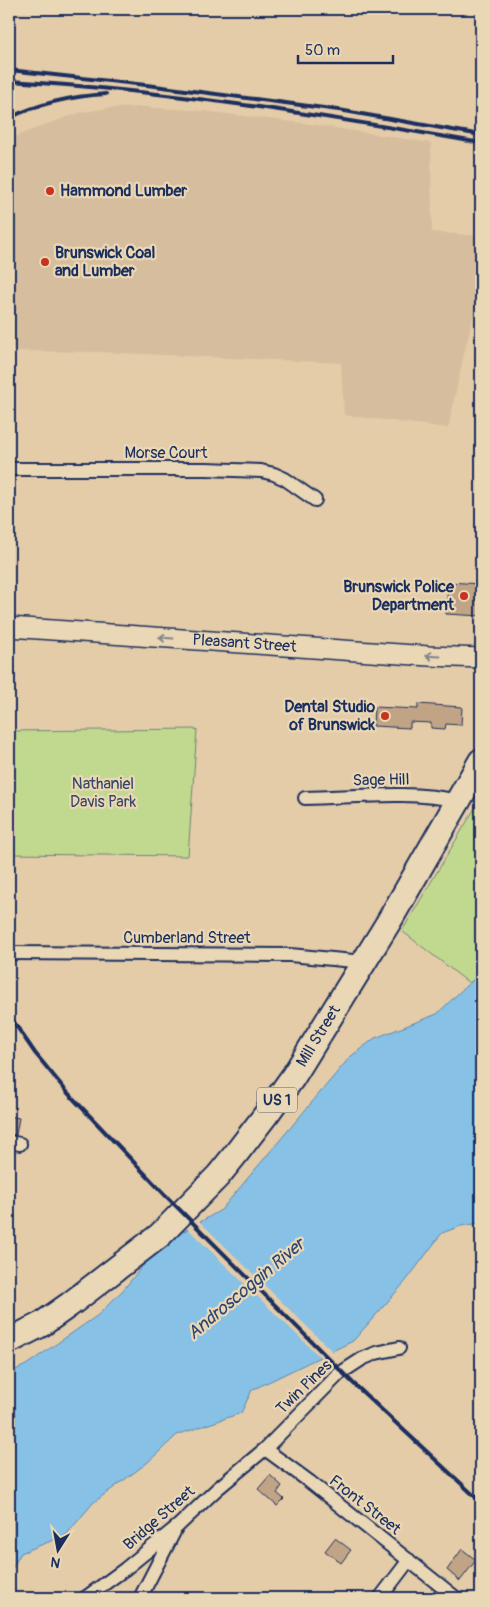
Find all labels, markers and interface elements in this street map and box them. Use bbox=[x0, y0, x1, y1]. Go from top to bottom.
scale bar bbox=[298, 32, 392, 64]
text: 50 m bbox=[305, 41, 340, 60]
place label: Hammond Lumber bbox=[60, 181, 187, 201]
marker: Hammond Lumber bbox=[44, 185, 56, 197]
place label: Brunswick Coal and Lumber bbox=[55, 243, 156, 281]
marker: Brunswick Coal and Lumber bbox=[39, 256, 51, 268]
street label: Morse Court bbox=[124, 443, 208, 463]
place label: Brunswick Police Department bbox=[343, 577, 455, 615]
marker: Brunswick Police Department bbox=[458, 590, 470, 602]
street label: Pleasant Street bbox=[192, 630, 298, 657]
one-way arrow bbox=[158, 633, 174, 642]
one-way arrow bbox=[425, 652, 441, 661]
place label: Dental Studio of Brunswick bbox=[284, 697, 375, 735]
marker: Dental Studio of Brunswick bbox=[379, 710, 391, 722]
street label: Sage Hill bbox=[352, 770, 410, 790]
park label: Nathaniel Davis Park bbox=[70, 774, 136, 812]
street label: Cumberland Street bbox=[123, 928, 251, 948]
street label: Mill Street bbox=[292, 1001, 345, 1071]
road number: US 1 bbox=[257, 1088, 297, 1112]
water label: Androscoggin River bbox=[183, 1232, 311, 1345]
street label: Twin Pines bbox=[272, 1355, 336, 1419]
street label: Front Street bbox=[325, 1471, 405, 1540]
street label: Bridge Street bbox=[119, 1481, 199, 1554]
north arrow bbox=[32, 1524, 82, 1574]
text: N bbox=[49, 1553, 62, 1572]

